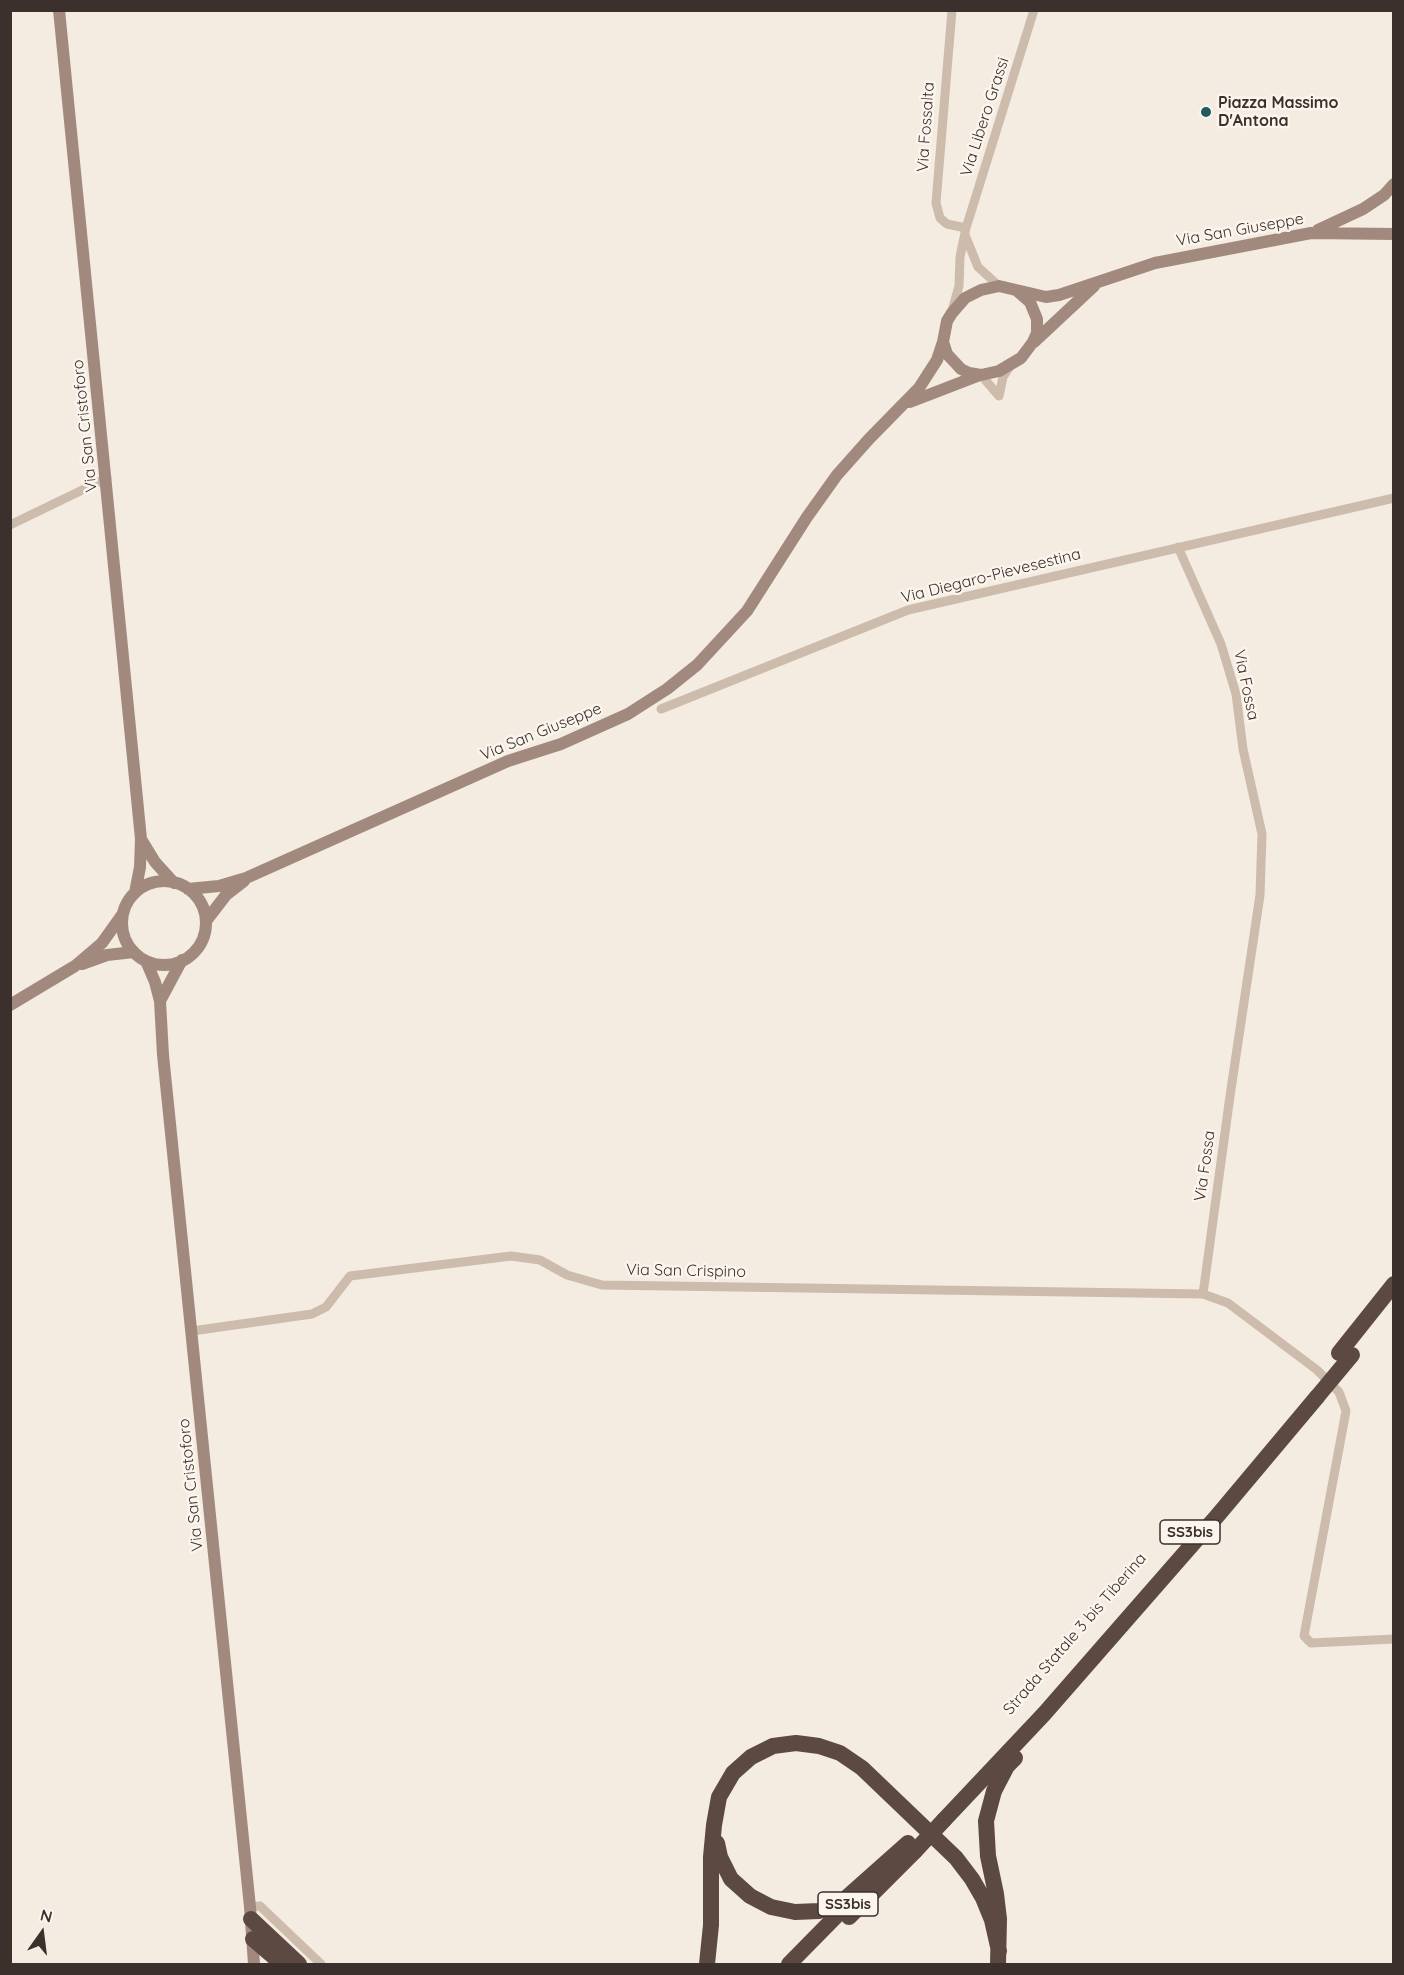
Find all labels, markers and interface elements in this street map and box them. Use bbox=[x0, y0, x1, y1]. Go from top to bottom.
street label: Via Libero Grassi bbox=[957, 55, 1013, 179]
street label: Via Fossalta bbox=[913, 81, 939, 173]
place label: Piazza Massimo D'Antona bbox=[1218, 93, 1339, 131]
marker: Piazza Massimo D'Antona bbox=[1199, 105, 1213, 119]
street label: Via San Giuseppe bbox=[1175, 209, 1305, 251]
street label: Via San Cristoforo bbox=[68, 359, 102, 493]
street label: Via Diegaro-Pievesestina bbox=[899, 544, 1083, 608]
street label: Via Fossa bbox=[1229, 648, 1263, 722]
street label: Via San Giuseppe bbox=[478, 699, 604, 765]
street label: Via Fossa bbox=[1191, 1129, 1219, 1203]
street label: Via San Crispino bbox=[626, 1260, 746, 1282]
street label: Via San Cristoforo bbox=[174, 1418, 208, 1552]
road number: SS3bis bbox=[1160, 1520, 1220, 1544]
street label: Strada Statale 3 bis Tiberina bbox=[999, 1549, 1151, 1719]
road number: SS3bis bbox=[818, 1892, 878, 1916]
north arrow bbox=[12, 1903, 72, 1963]
text: N bbox=[38, 1904, 54, 1927]

